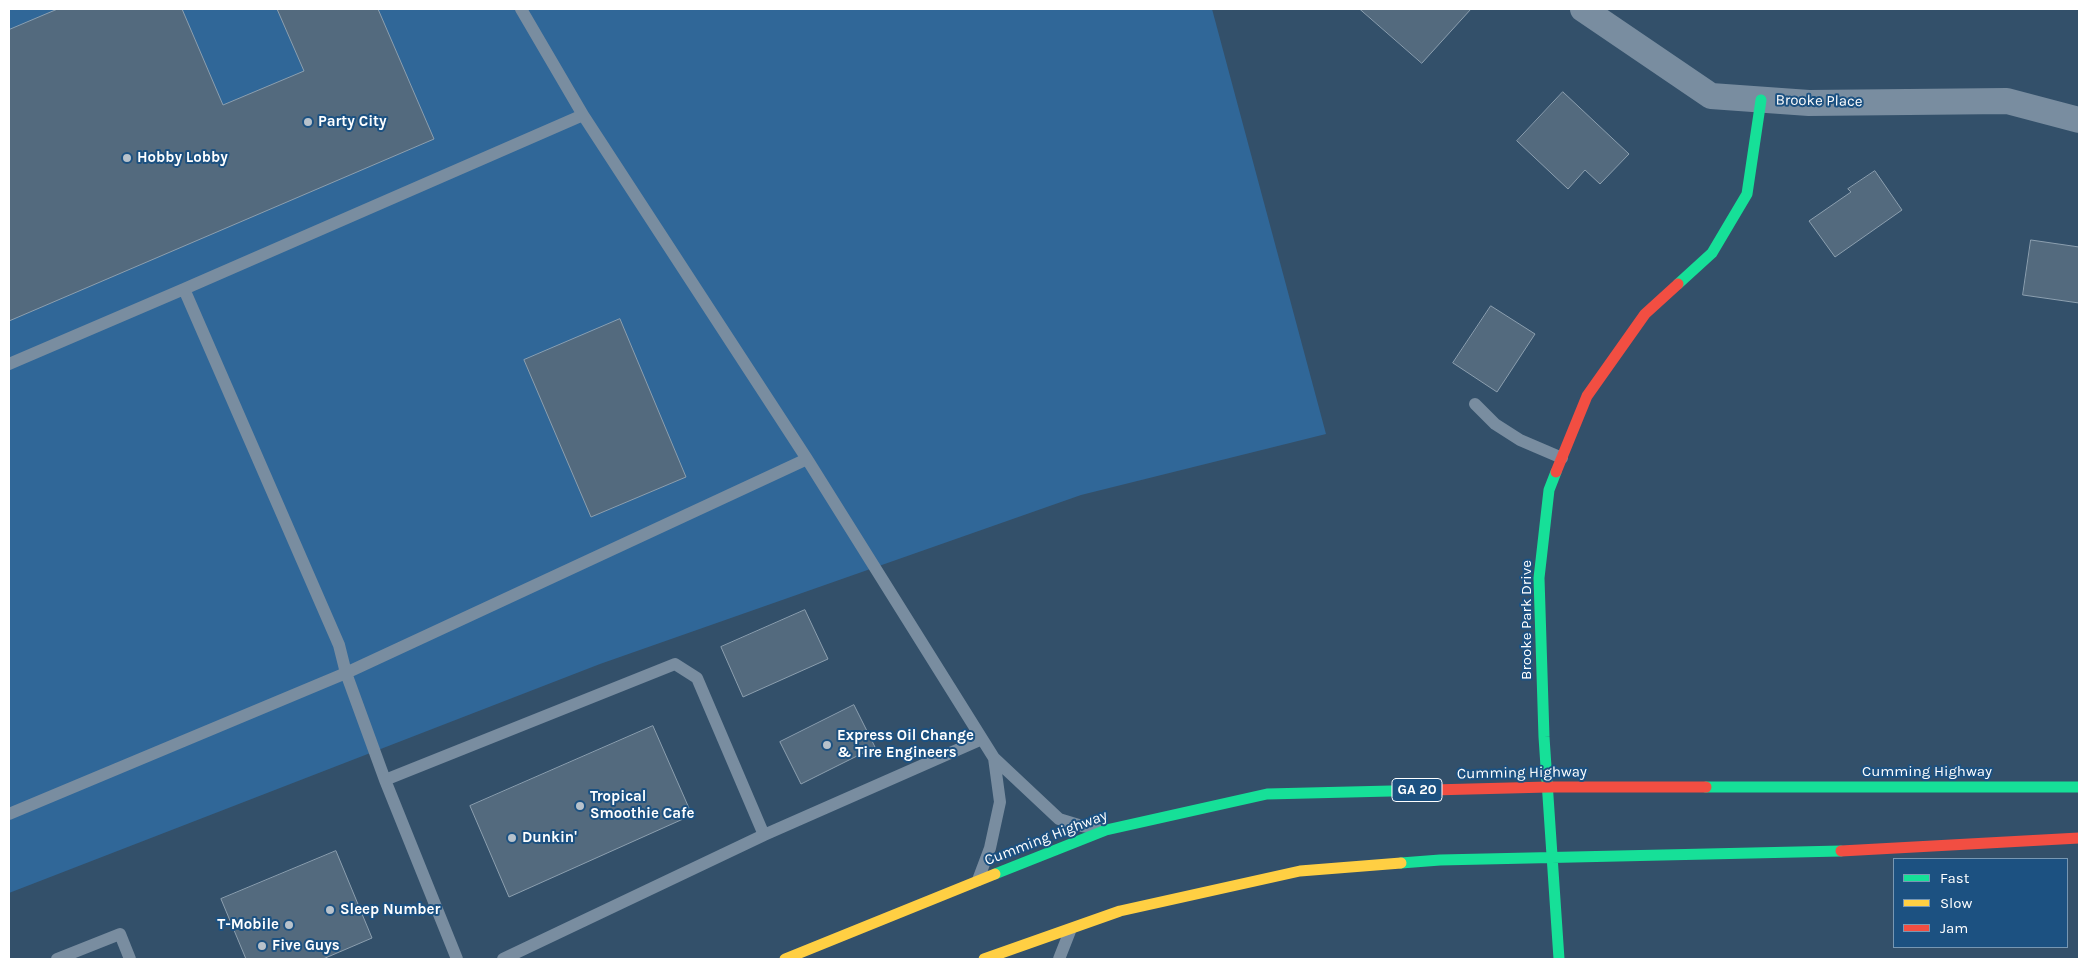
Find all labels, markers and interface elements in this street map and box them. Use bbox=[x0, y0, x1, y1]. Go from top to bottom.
street label: Brooke Place bbox=[1775, 91, 1863, 111]
place label: Party City bbox=[318, 113, 387, 131]
marker: Party City bbox=[302, 116, 314, 128]
place label: Hobby Lobby bbox=[137, 149, 228, 167]
marker: Hobby Lobby bbox=[121, 152, 133, 164]
street label: Brooke Park Drive bbox=[1518, 560, 1536, 680]
place label: Express Oil Change & Tire Engineers bbox=[837, 727, 974, 762]
marker: Express Oil Change & Tire Engineers bbox=[821, 739, 833, 751]
street label: Cumming Highway bbox=[1457, 763, 1587, 783]
street label: Cumming Highway bbox=[1862, 763, 1992, 781]
road number: GA 20 bbox=[1392, 778, 1442, 802]
place label: Tropical Smoothie Cafe bbox=[590, 788, 694, 823]
marker: Tropical Smoothie Cafe bbox=[574, 800, 586, 812]
street label: Cumming Highway bbox=[982, 806, 1110, 870]
place label: Dunkin' bbox=[522, 829, 577, 847]
marker: Dunkin' bbox=[506, 832, 518, 844]
legend bbox=[1893, 858, 2068, 948]
text: Fast bbox=[1940, 869, 1969, 887]
text: Slow bbox=[1940, 894, 1972, 912]
place label: Sleep Number bbox=[340, 901, 440, 919]
marker: Sleep Number bbox=[324, 904, 336, 916]
place label: T-Mobile bbox=[217, 916, 279, 934]
marker: T-Mobile bbox=[283, 919, 295, 931]
text: Jam bbox=[1940, 919, 1968, 937]
place label: Five Guys bbox=[272, 937, 340, 955]
marker: Five Guys bbox=[256, 940, 268, 952]

